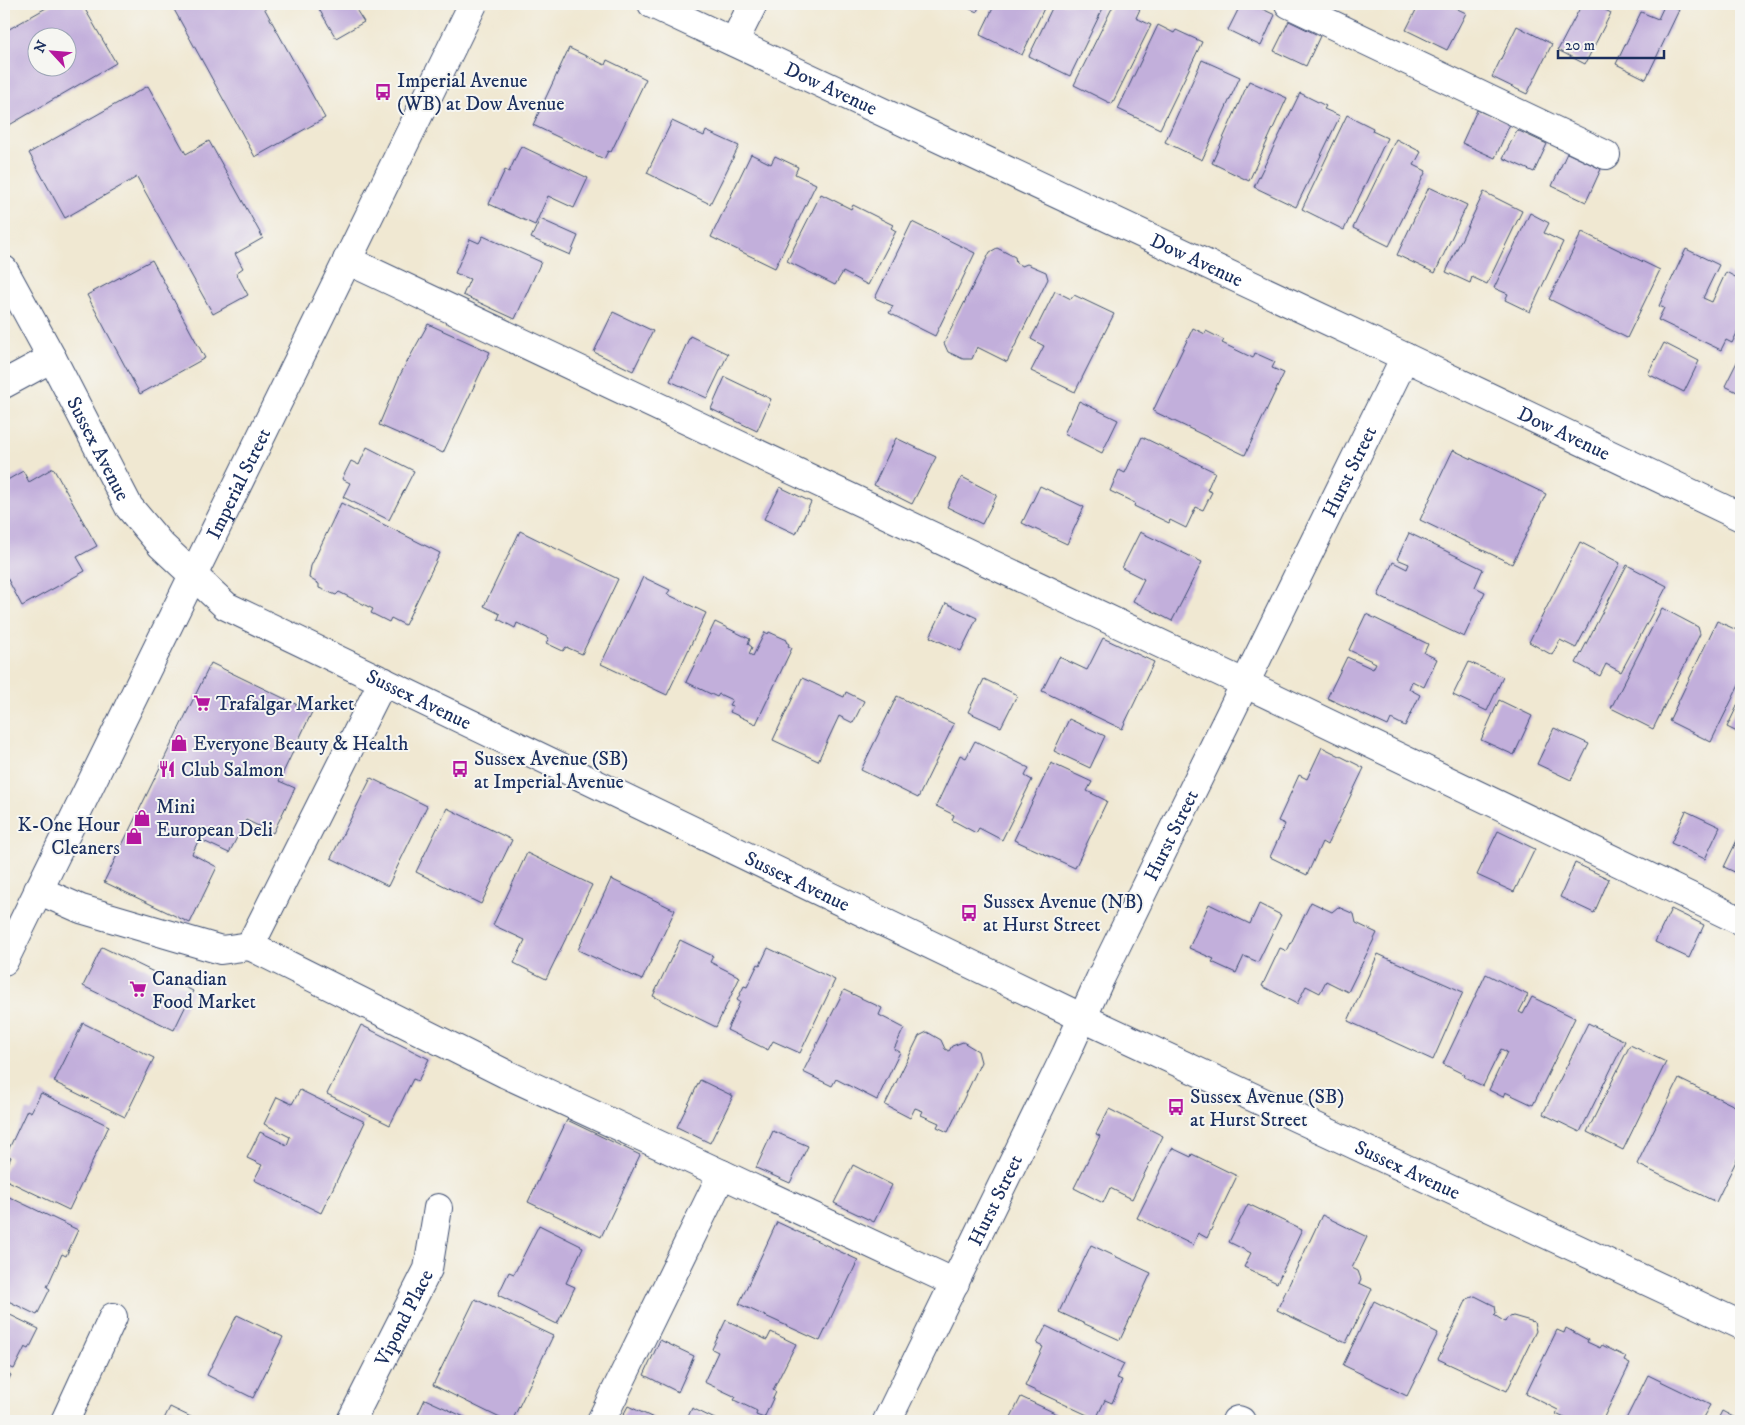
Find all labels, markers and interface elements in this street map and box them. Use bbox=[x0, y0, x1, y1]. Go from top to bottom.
north arrow bbox=[28, 28, 78, 78]
scale bar bbox=[1558, 28, 1664, 60]
text: 20 m bbox=[1565, 36, 1595, 55]
text: N bbox=[31, 37, 52, 56]
street label: Dow Avenue bbox=[780, 57, 881, 122]
place label: Imperial Avenue (WB) at Dow Avenue bbox=[397, 69, 565, 117]
bus stop icon: Imperial Avenue (WB) at Dow Avenue bbox=[373, 82, 393, 102]
street label: Dow Avenue bbox=[1146, 228, 1247, 293]
street label: Sussex Avenue bbox=[60, 393, 135, 505]
street label: Dow Avenue bbox=[1513, 402, 1614, 467]
street label: Hurst Street bbox=[1317, 422, 1383, 522]
street label: Imperial Street bbox=[202, 424, 277, 543]
street label: Sussex Avenue bbox=[362, 664, 475, 736]
place label: Trafalgar Market bbox=[216, 692, 354, 717]
supermarket icon: Trafalgar Market bbox=[192, 693, 212, 713]
place label: Everyone Beauty & Health bbox=[193, 732, 409, 757]
shop icon: Everyone Beauty & Health bbox=[169, 733, 189, 753]
place label: Sussex Avenue (SB) at Imperial Avenue bbox=[474, 747, 628, 795]
place label: Club Salmon bbox=[181, 758, 284, 783]
restaurant icon: Club Salmon bbox=[157, 759, 177, 779]
bus stop icon: Sussex Avenue (SB) at Imperial Avenue bbox=[450, 759, 470, 779]
street label: Hurst Street bbox=[1139, 786, 1205, 885]
place label: Mini European Deli bbox=[156, 795, 273, 843]
shop icon: Mini European Deli bbox=[132, 808, 152, 828]
place label: K-One Hour Cleaners bbox=[17, 813, 121, 861]
shop icon: K-One Hour Cleaners bbox=[124, 826, 144, 846]
street label: Sussex Avenue bbox=[740, 846, 854, 918]
place label: Sussex Avenue (NB) at Hurst Street bbox=[983, 890, 1143, 938]
bus stop icon: Sussex Avenue (NB) at Hurst Street bbox=[959, 903, 979, 923]
place label: Canadian Food Market bbox=[152, 967, 256, 1015]
supermarket icon: Canadian Food Market bbox=[128, 979, 148, 999]
place label: Sussex Avenue (SB) at Hurst Street bbox=[1190, 1085, 1344, 1133]
bus stop icon: Sussex Avenue (SB) at Hurst Street bbox=[1166, 1097, 1186, 1117]
street label: Sussex Avenue bbox=[1350, 1136, 1464, 1206]
street label: Hurst Street bbox=[963, 1151, 1029, 1250]
street label: Vipond Place bbox=[369, 1266, 440, 1372]

